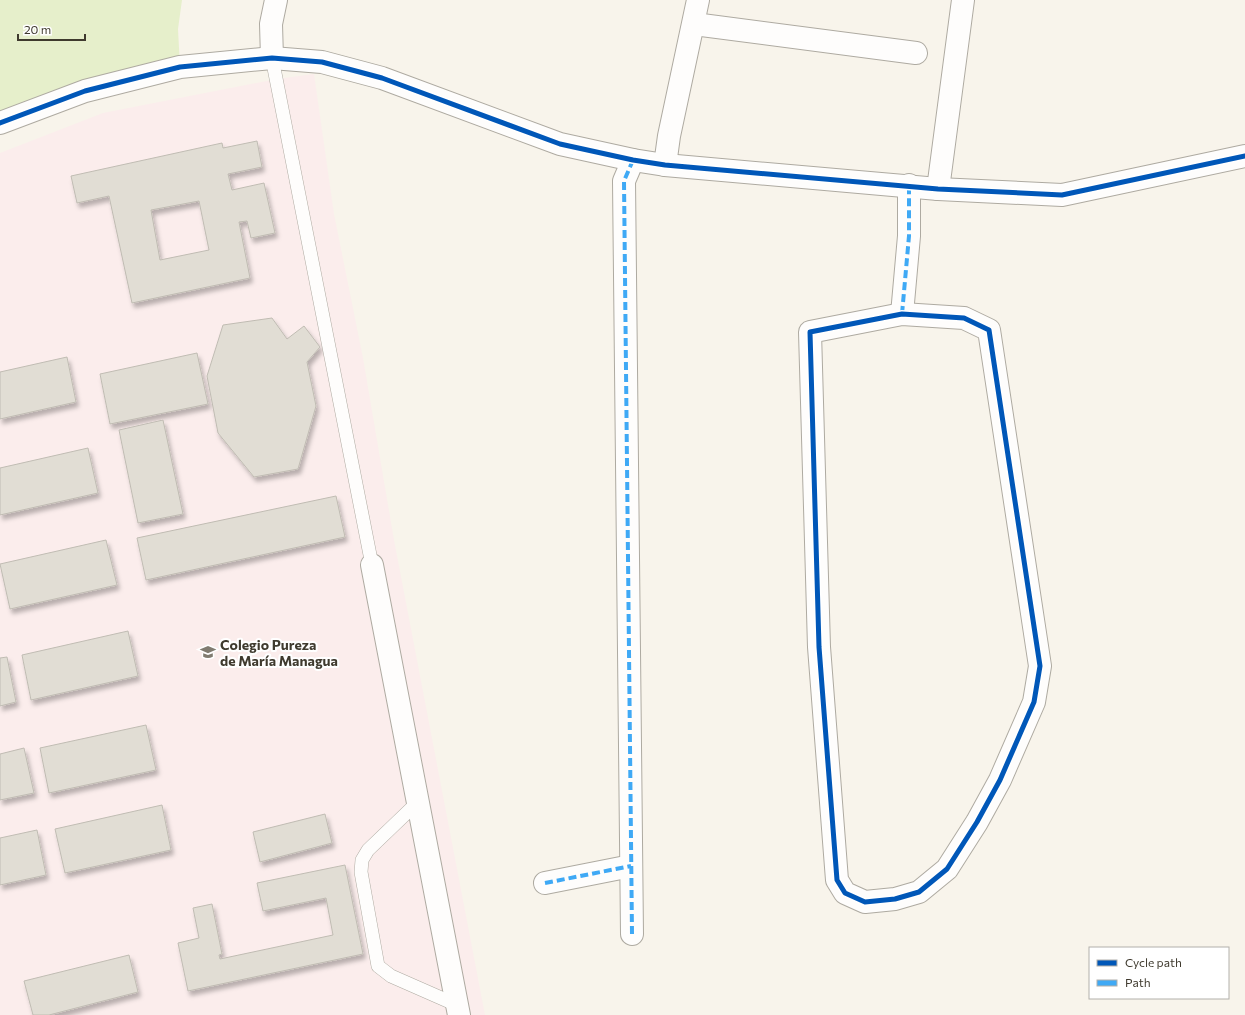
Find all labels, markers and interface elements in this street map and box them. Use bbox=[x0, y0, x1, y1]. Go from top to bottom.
scale bar bbox=[18, 16, 85, 42]
text: 20 m bbox=[24, 22, 51, 36]
place label: Colegio Pureza de María Managua bbox=[220, 636, 338, 669]
school or university icon: Colegio Pureza de María Managua bbox=[199, 643, 217, 661]
legend bbox=[1089, 947, 1229, 999]
text: Cycle path bbox=[1125, 955, 1182, 969]
text: Path bbox=[1125, 975, 1151, 989]

